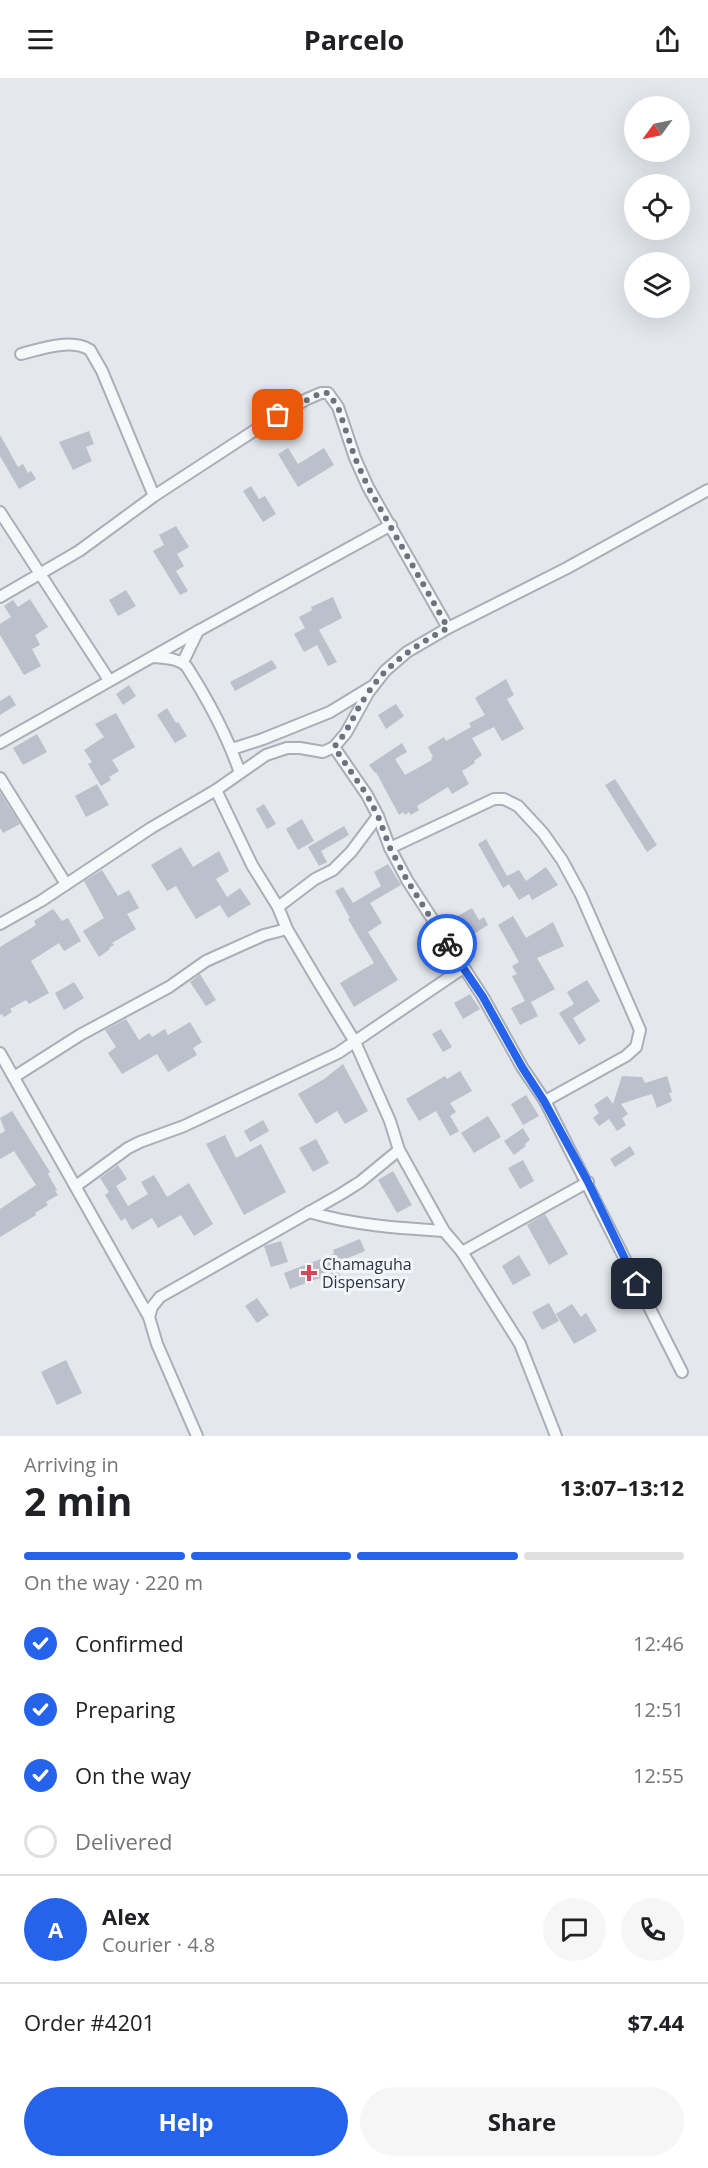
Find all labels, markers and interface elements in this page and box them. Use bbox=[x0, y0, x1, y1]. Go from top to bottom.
text: Parcelo bbox=[304, 21, 404, 58]
icon: menu bbox=[24, 23, 57, 56]
icon: share bbox=[651, 23, 684, 56]
north arrow bbox=[624, 96, 690, 162]
map controls bbox=[624, 96, 690, 318]
button: locate bbox=[624, 174, 690, 240]
button: layers bbox=[624, 252, 690, 318]
pin bbox=[252, 389, 303, 440]
icon: bag bbox=[261, 398, 294, 431]
courier bbox=[417, 914, 477, 974]
icon: bike bbox=[431, 928, 464, 961]
place label: Chamaguha Dispensary bbox=[322, 1253, 412, 1293]
pin bbox=[611, 1258, 662, 1309]
marker: Chamaguha Dispensary bbox=[300, 1264, 318, 1282]
icon: home bbox=[620, 1267, 653, 1300]
text: Arriving in bbox=[24, 1451, 119, 1478]
text: 13:07–13:12 bbox=[560, 1472, 684, 1502]
text: 2 min bbox=[24, 1474, 132, 1527]
text: On the way · 220 m bbox=[24, 1569, 203, 1596]
icon: check bbox=[24, 1627, 57, 1660]
text: Confirmed bbox=[75, 1628, 184, 1658]
text: 12:46 bbox=[633, 1630, 684, 1657]
icon: check bbox=[24, 1693, 57, 1726]
text: Preparing bbox=[75, 1694, 175, 1724]
text: 12:51 bbox=[633, 1696, 684, 1723]
icon: check bbox=[24, 1759, 57, 1792]
text: On the way bbox=[75, 1760, 191, 1790]
text: 12:55 bbox=[633, 1762, 684, 1789]
text: Delivered bbox=[75, 1826, 173, 1856]
button: chat bbox=[543, 1898, 606, 1961]
button: phone bbox=[621, 1898, 684, 1961]
text: Alex bbox=[102, 1901, 150, 1931]
text: A bbox=[48, 1914, 63, 1944]
text: Courier · 4.8 bbox=[102, 1931, 215, 1958]
text: Order #4201 bbox=[24, 2007, 155, 2037]
text: $7.44 bbox=[627, 2007, 684, 2037]
button: Help bbox=[24, 2087, 348, 2156]
button: Share bbox=[360, 2087, 684, 2156]

